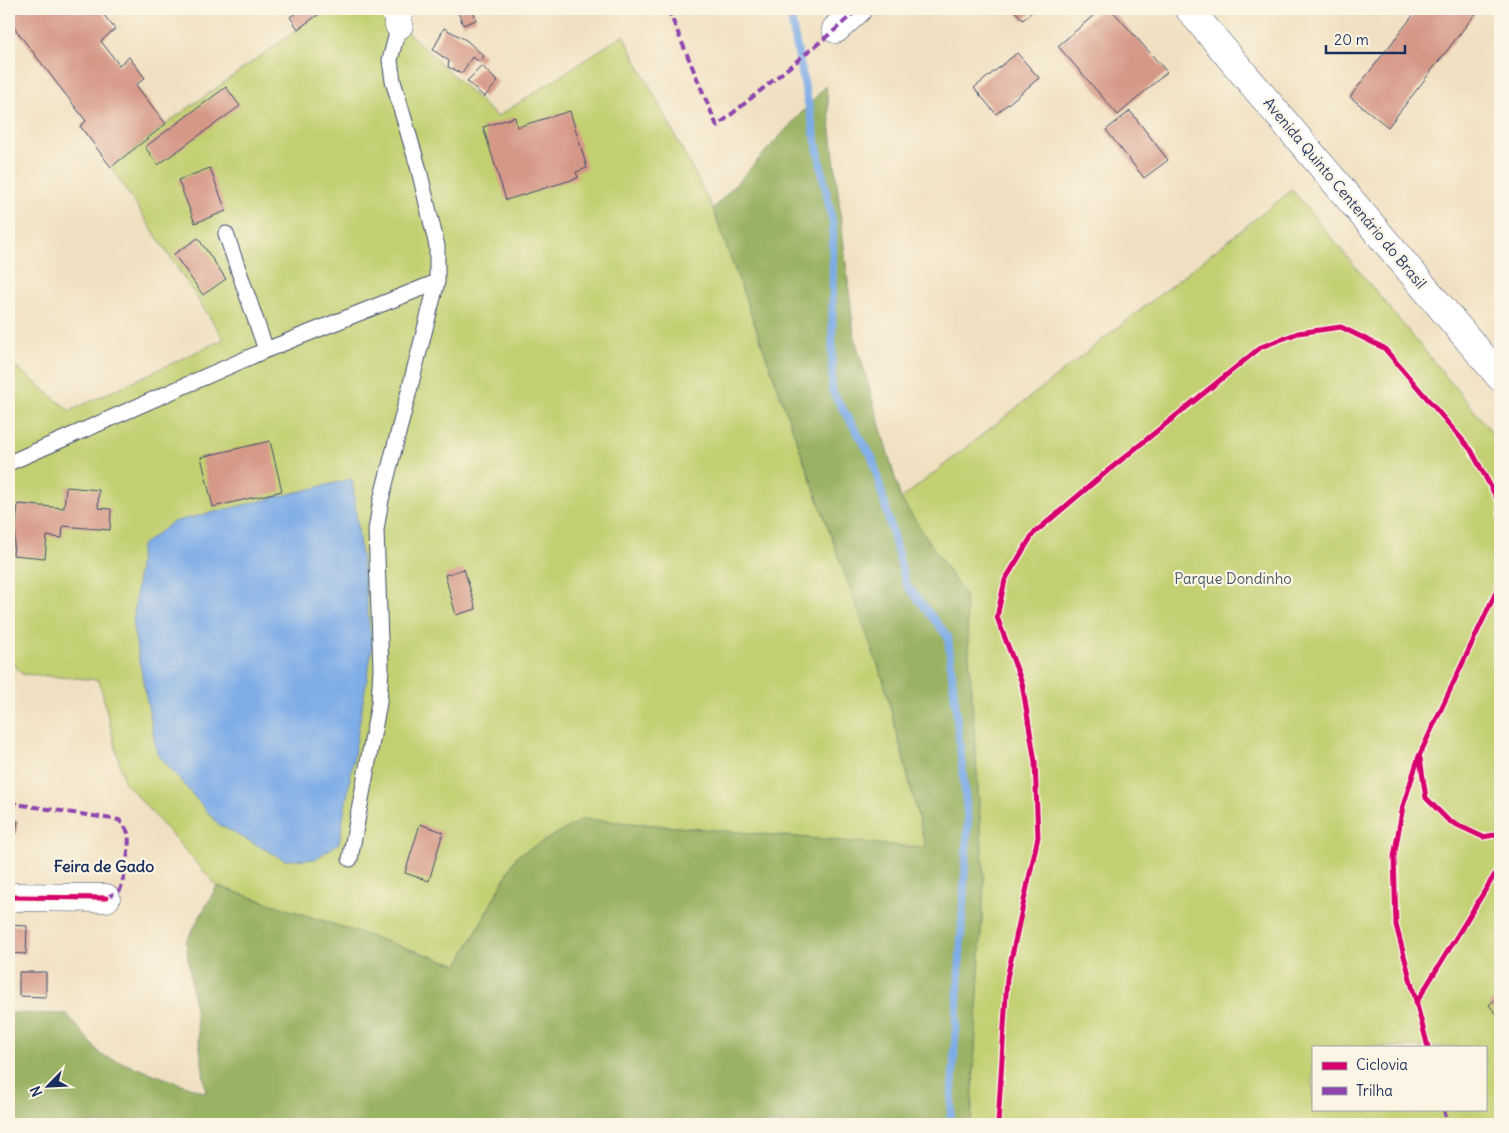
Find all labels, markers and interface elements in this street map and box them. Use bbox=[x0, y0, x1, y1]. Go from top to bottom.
scale bar bbox=[1326, 22, 1405, 54]
text: 20 m bbox=[1334, 30, 1369, 49]
street label: Avenida Quinto Centenário do Brasil bbox=[1259, 94, 1431, 292]
park label: Parque Dondinho bbox=[1174, 569, 1292, 588]
district label: Feira de Gado bbox=[54, 856, 154, 876]
legend bbox=[1312, 1046, 1486, 1110]
text: Ciclovia bbox=[1356, 1055, 1408, 1074]
north arrow bbox=[22, 1060, 72, 1110]
text: Trilha bbox=[1356, 1081, 1393, 1100]
text: N bbox=[26, 1083, 46, 1099]

